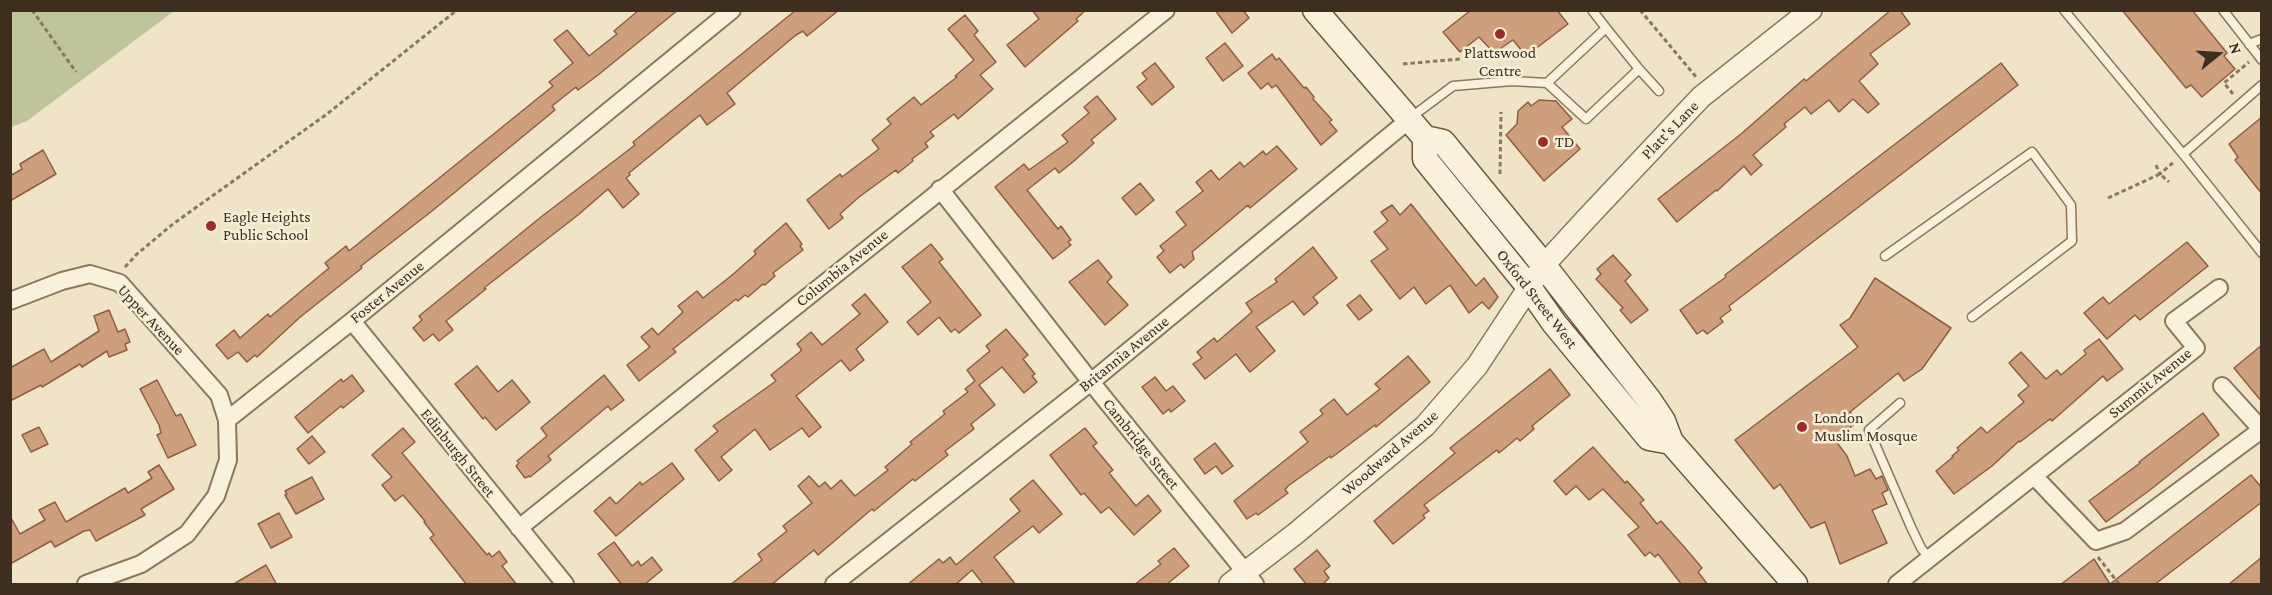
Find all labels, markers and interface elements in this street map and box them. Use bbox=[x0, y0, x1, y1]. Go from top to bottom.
north arrow bbox=[2188, 24, 2248, 84]
marker: Plattswood Centre bbox=[1493, 27, 1507, 41]
text: N bbox=[2226, 40, 2245, 56]
place label: Plattswood Centre bbox=[1464, 43, 1536, 81]
street label: Platt's Lane bbox=[1637, 97, 1703, 163]
place label: TD bbox=[1555, 132, 1574, 152]
marker: TD bbox=[1536, 135, 1550, 149]
place label: Eagle Heights Public School bbox=[223, 207, 311, 245]
marker: Eagle Heights Public School bbox=[204, 219, 218, 233]
street label: Columbia Avenue bbox=[792, 225, 892, 311]
street label: Oxford Street West bbox=[1492, 246, 1582, 352]
street label: Foster Avenue bbox=[346, 256, 428, 328]
street label: Upper Avenue bbox=[113, 281, 189, 359]
street label: Britannia Avenue bbox=[1075, 312, 1173, 396]
street label: Summit Avenue bbox=[2105, 344, 2195, 422]
street label: Cambridge Street bbox=[1099, 395, 1183, 493]
street label: Edinburgh Street bbox=[416, 405, 500, 501]
street label: Woodward Avenue bbox=[1338, 406, 1442, 500]
place label: London Muslim Mosque bbox=[1814, 408, 1918, 446]
marker: London Muslim Mosque bbox=[1795, 420, 1809, 434]

